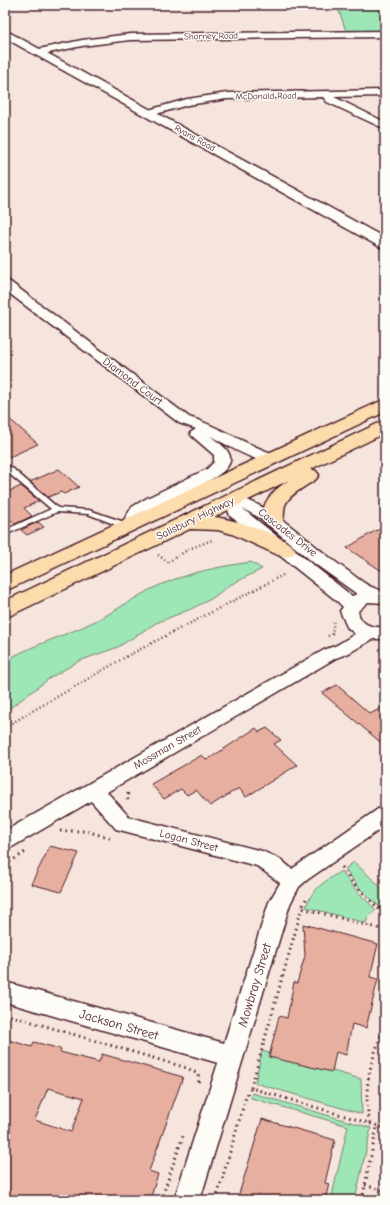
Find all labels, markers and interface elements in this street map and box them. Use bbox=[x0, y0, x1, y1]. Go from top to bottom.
street label: Shorney Road bbox=[184, 31, 238, 41]
street label: McDonald Road bbox=[235, 90, 297, 102]
street label: Ryans Road bbox=[173, 123, 217, 153]
street label: Diamond Court bbox=[100, 355, 166, 409]
street label: Salisbury Highway bbox=[154, 494, 236, 543]
street label: Cascades Drive bbox=[256, 505, 320, 560]
street label: Mossman Street bbox=[131, 722, 204, 772]
street label: Logan Street bbox=[158, 826, 220, 855]
street label: Mowbray Street bbox=[235, 940, 275, 1029]
street label: Jackson Street bbox=[78, 1006, 161, 1043]

